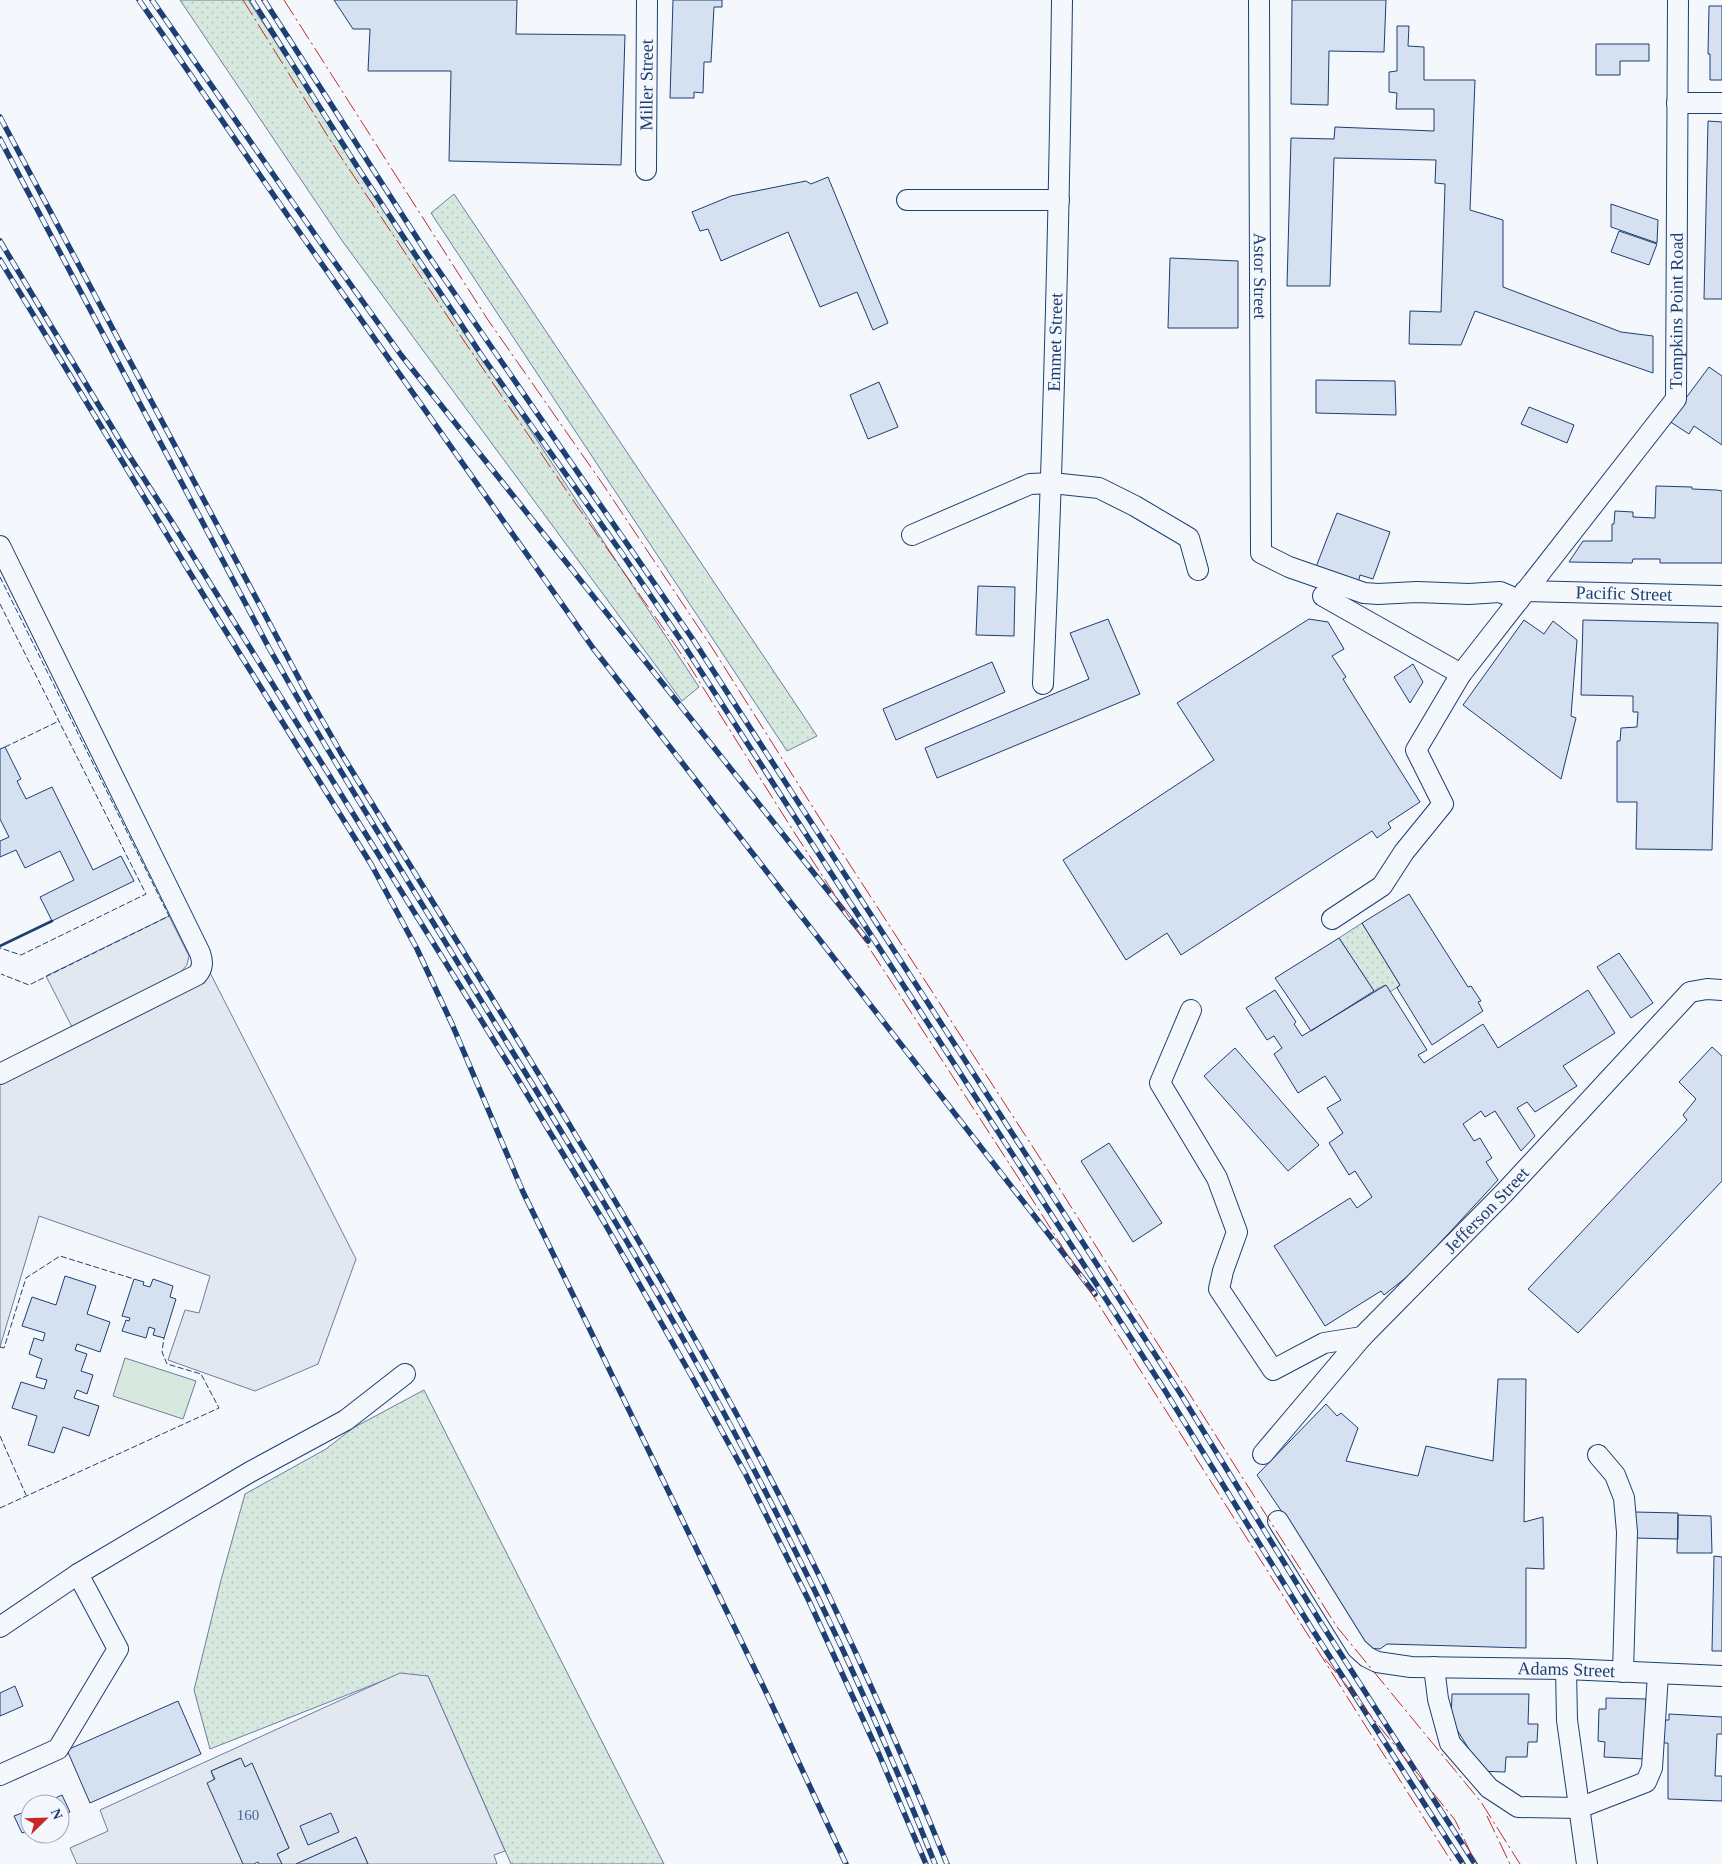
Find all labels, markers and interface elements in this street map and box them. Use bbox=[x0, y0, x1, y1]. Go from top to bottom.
street label: Miller Street bbox=[636, 39, 657, 131]
street label: Astor Street bbox=[1250, 233, 1270, 319]
street label: Tompkins Point Road bbox=[1666, 233, 1687, 389]
street label: Emmet Street bbox=[1044, 293, 1066, 392]
street label: Pacific Street bbox=[1575, 582, 1673, 605]
street label: Jefferson Street bbox=[1440, 1163, 1533, 1257]
street label: Adams Street bbox=[1518, 1658, 1616, 1681]
north arrow bbox=[20, 1794, 70, 1844]
text: N bbox=[48, 1807, 65, 1822]
house number: 160 bbox=[237, 1807, 259, 1823]

